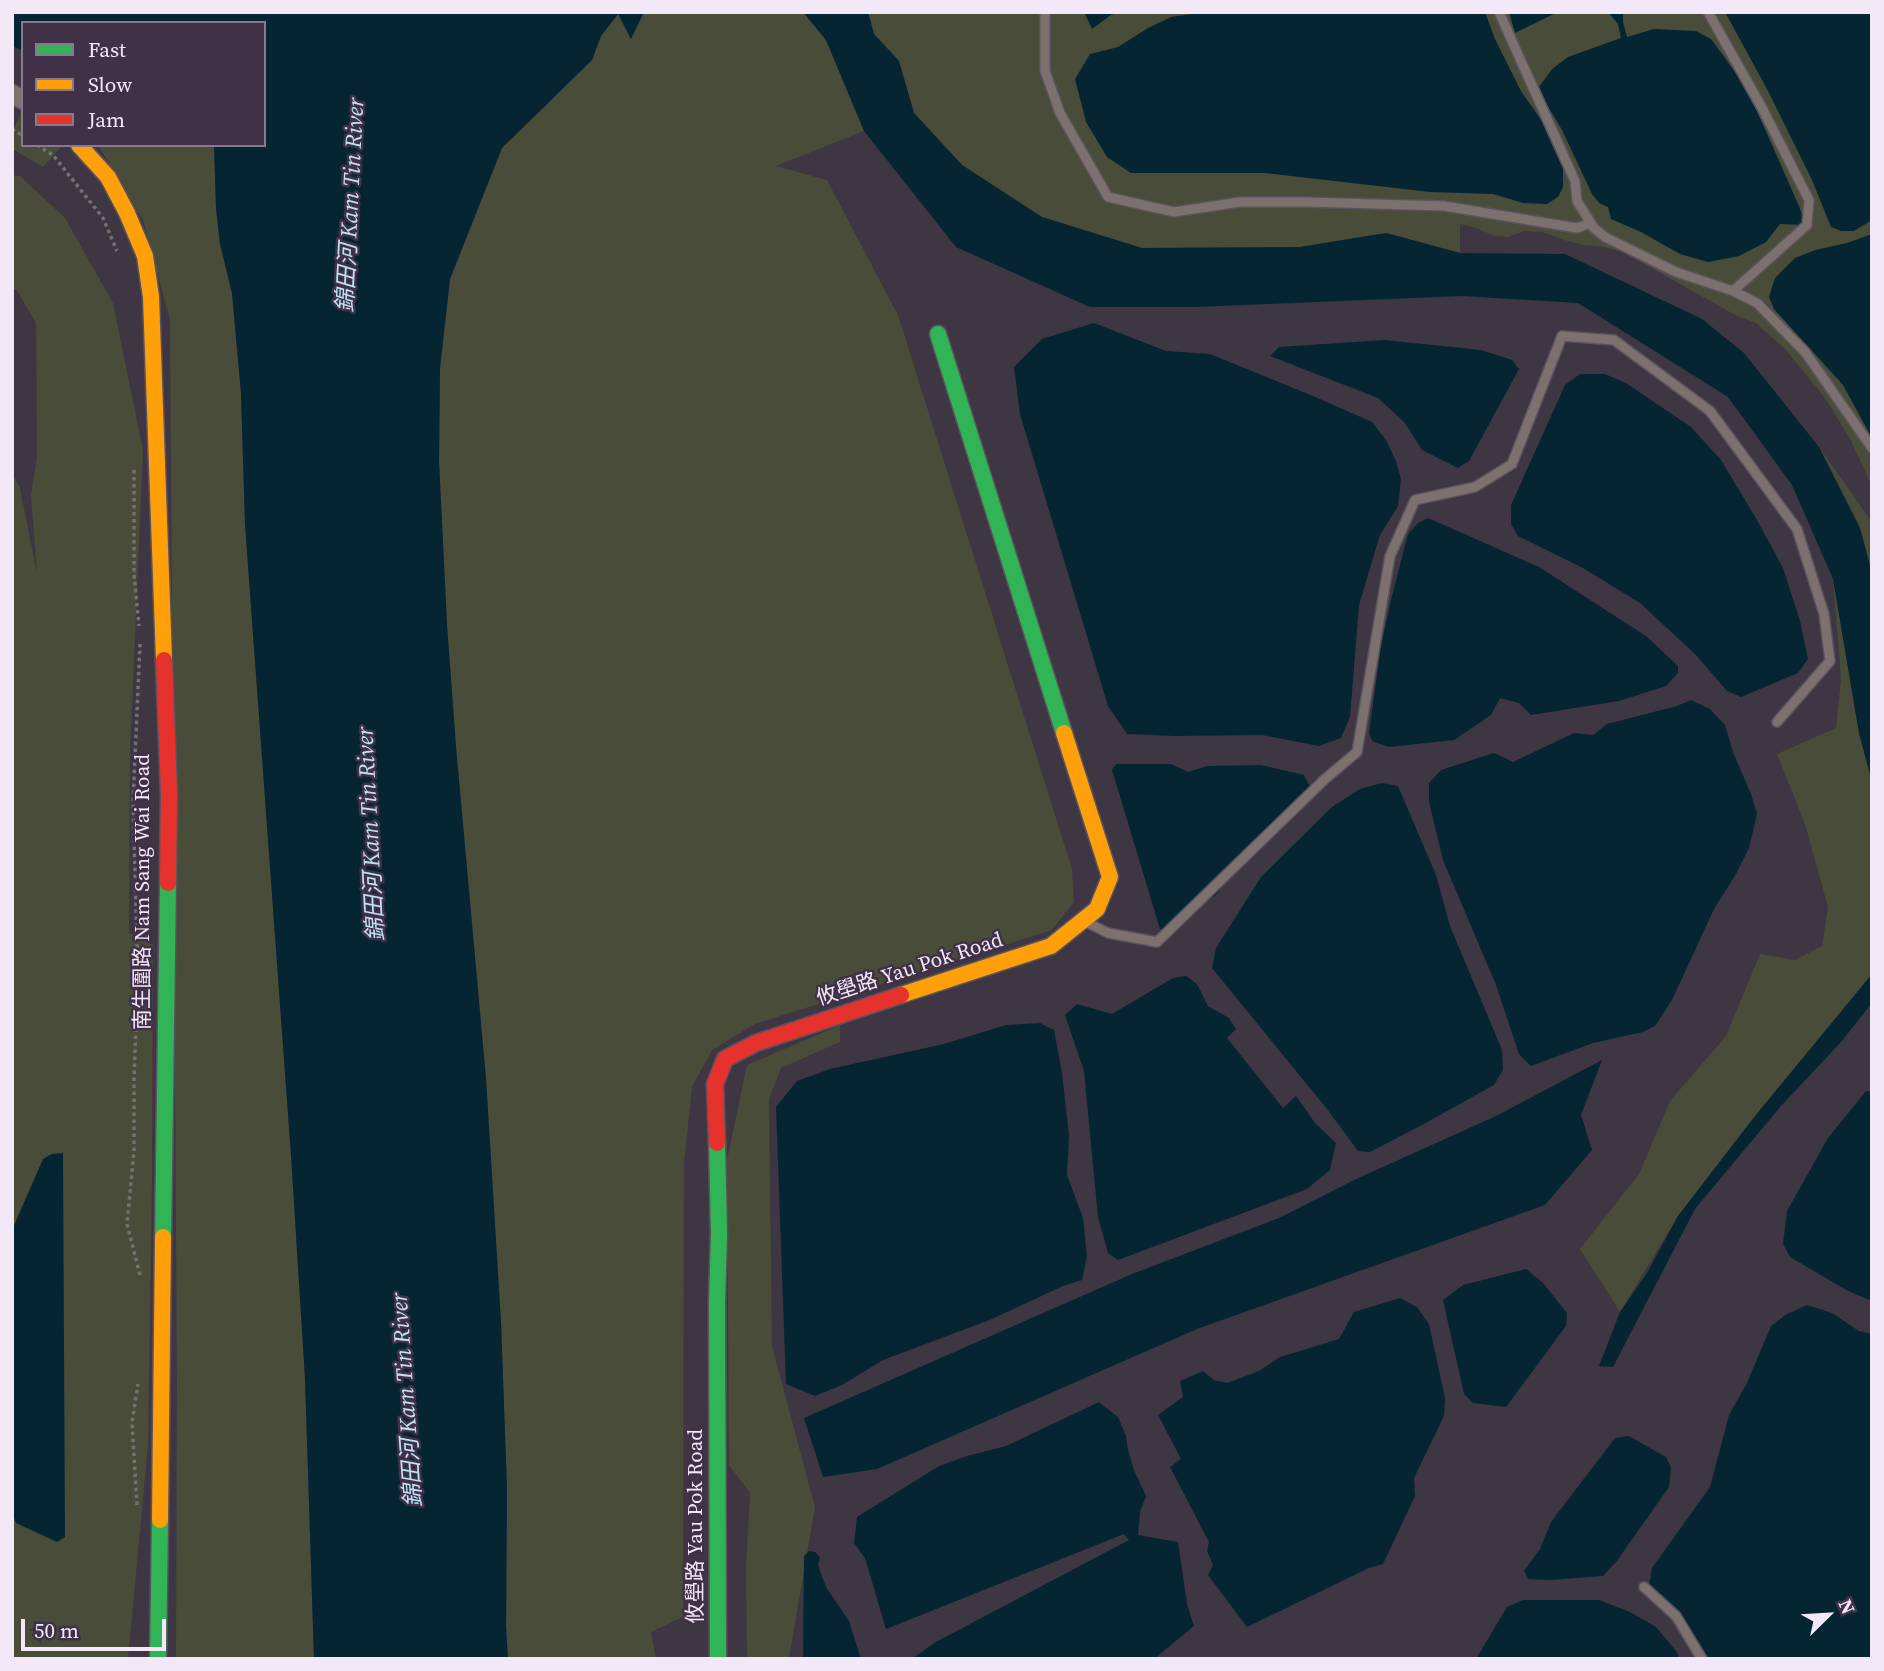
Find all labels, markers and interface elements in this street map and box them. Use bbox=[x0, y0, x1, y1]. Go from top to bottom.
legend bbox=[21, 21, 266, 147]
text: Fast bbox=[88, 35, 126, 64]
text: Slow bbox=[88, 70, 132, 99]
water label: 錦田河 Kam Tin River bbox=[333, 97, 371, 313]
text: Jam bbox=[88, 105, 125, 134]
water label: 錦田河 Kam Tin River bbox=[353, 726, 391, 942]
street label: 南生圍路 Nam Sang Wai Road bbox=[131, 754, 157, 1030]
street label: 攸壆路 Yau Pok Road bbox=[814, 928, 1006, 1012]
water label: 錦田河 Kam Tin River bbox=[387, 1292, 429, 1508]
street label: 攸壆路 Yau Pok Road bbox=[684, 1429, 710, 1623]
north arrow bbox=[1793, 1580, 1863, 1650]
text: N bbox=[1832, 1595, 1862, 1618]
scale bar bbox=[24, 1604, 170, 1648]
text: 50 m bbox=[34, 1616, 79, 1645]

